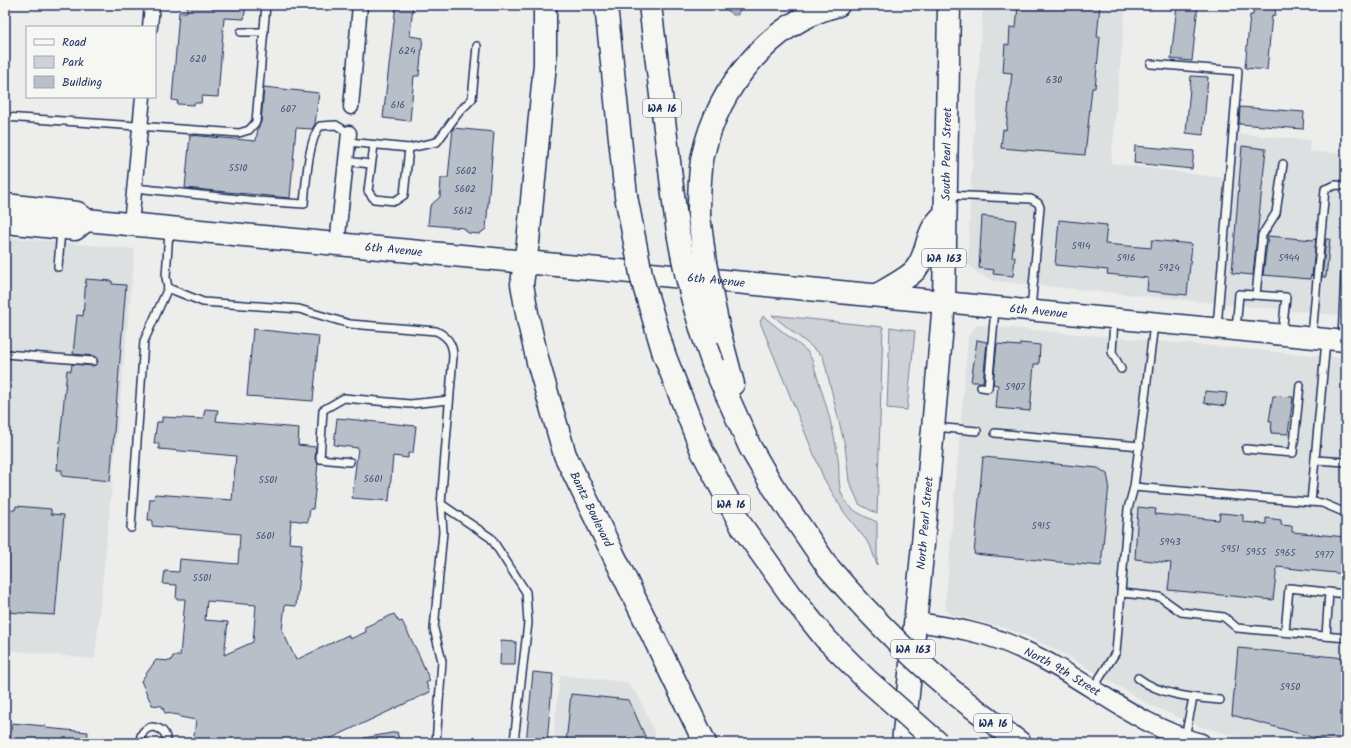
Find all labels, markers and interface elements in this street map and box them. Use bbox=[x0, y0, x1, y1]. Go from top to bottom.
legend bbox=[26, 26, 156, 98]
text: Road bbox=[62, 33, 87, 52]
house number: 624 bbox=[399, 43, 416, 59]
house number: 620 bbox=[190, 51, 206, 67]
text: Park bbox=[62, 53, 84, 72]
house number: 630 bbox=[1046, 72, 1062, 88]
text: Building bbox=[62, 73, 102, 92]
house number: 616 bbox=[391, 97, 405, 113]
road number: WA 16 bbox=[643, 99, 681, 117]
house number: 607 bbox=[280, 101, 296, 117]
street label: South Pearl Street bbox=[937, 107, 957, 201]
house number: 5510 bbox=[229, 160, 247, 176]
house number: 5602 bbox=[455, 163, 477, 179]
house number: 5602 bbox=[454, 181, 476, 197]
house number: 5612 bbox=[453, 203, 473, 219]
street label: 6th Avenue bbox=[364, 238, 424, 262]
house number: 5914 bbox=[1072, 238, 1091, 254]
road number: WA 163 bbox=[922, 249, 966, 267]
house number: 5916 bbox=[1117, 250, 1135, 266]
house number: 5944 bbox=[1278, 250, 1300, 266]
house number: 5924 bbox=[1158, 260, 1180, 276]
street label: 6th Avenue bbox=[686, 269, 747, 293]
street label: 6th Avenue bbox=[1009, 299, 1069, 324]
house number: 5907 bbox=[1005, 379, 1025, 395]
street label: Bantz Boulevard bbox=[564, 468, 618, 552]
house number: 5601 bbox=[363, 471, 383, 487]
house number: 5501 bbox=[259, 472, 277, 488]
street label: North Pearl Street bbox=[912, 475, 939, 571]
road number: WA 16 bbox=[712, 495, 750, 513]
house number: 5915 bbox=[1032, 518, 1051, 534]
house number: 5601 bbox=[255, 528, 275, 544]
house number: 5943 bbox=[1159, 534, 1181, 550]
house number: 5951 bbox=[1221, 541, 1239, 557]
house number: 5955 bbox=[1246, 544, 1267, 560]
house number: 5965 bbox=[1274, 545, 1296, 561]
house number: 5977 bbox=[1314, 547, 1334, 563]
house number: 5501 bbox=[193, 570, 211, 586]
road number: WA 163 bbox=[891, 640, 935, 658]
street label: North 9th Street bbox=[1021, 643, 1104, 702]
house number: 5950 bbox=[1280, 679, 1300, 695]
road number: WA 16 bbox=[974, 714, 1012, 732]

